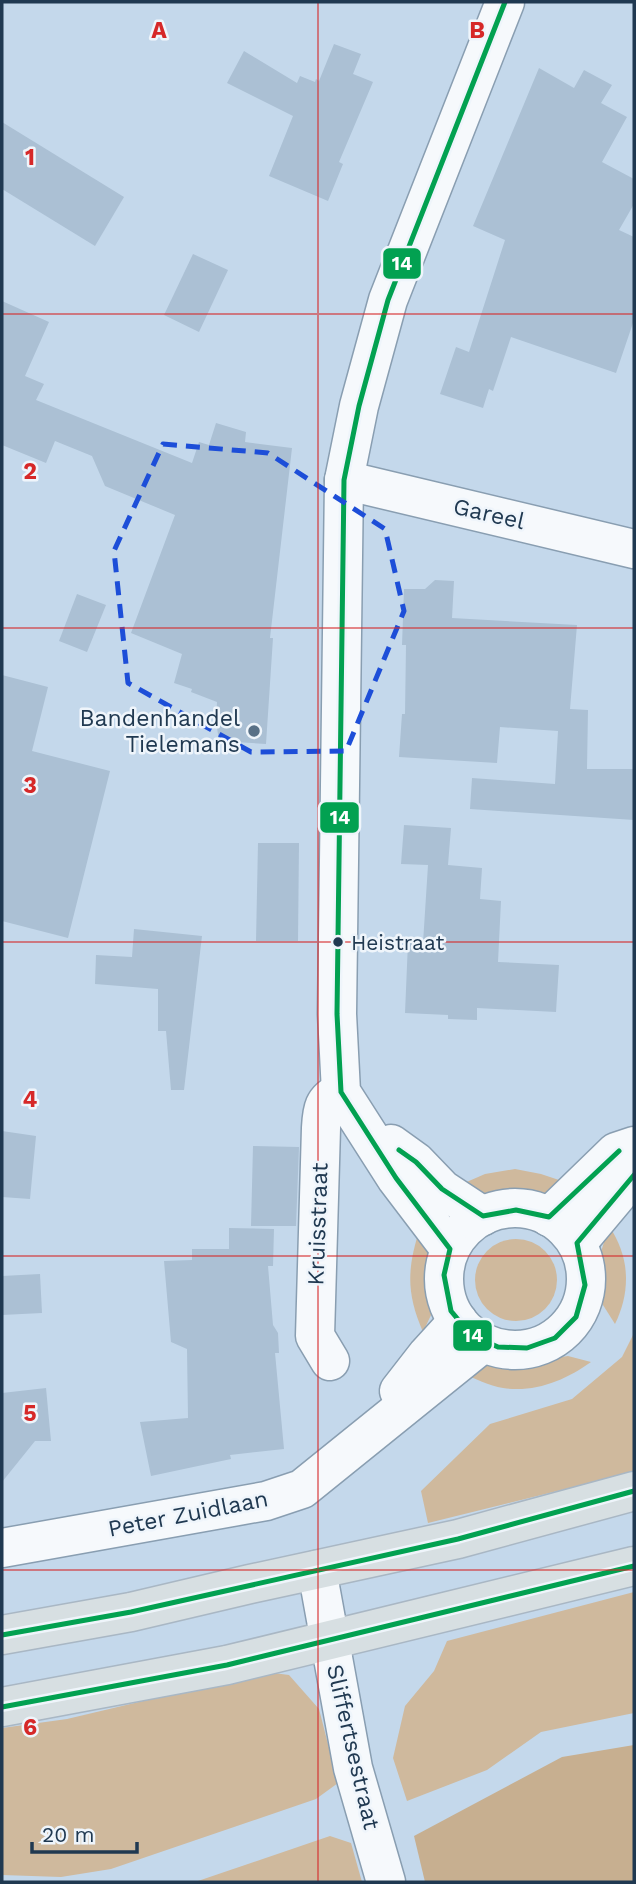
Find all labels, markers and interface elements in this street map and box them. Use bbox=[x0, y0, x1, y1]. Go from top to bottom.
text: A bbox=[151, 17, 167, 44]
text: B bbox=[469, 17, 485, 44]
text: 1 bbox=[25, 144, 35, 171]
line badge: 14 bbox=[382, 247, 422, 280]
text: 14 bbox=[392, 252, 412, 275]
text: 2 bbox=[23, 458, 37, 485]
street label: Gareel bbox=[451, 493, 527, 535]
place label: Bandenhandel Tielemans bbox=[80, 705, 240, 758]
marker: Bandenhandel Tielemans bbox=[246, 723, 262, 739]
text: 3 bbox=[23, 772, 37, 799]
line badge: 14 bbox=[319, 801, 360, 834]
text: 14 bbox=[330, 806, 350, 829]
place label: Heistraat bbox=[351, 930, 444, 955]
marker: Heistraat bbox=[331, 935, 345, 949]
text: 4 bbox=[23, 1086, 38, 1113]
street label: Kruisstraat bbox=[302, 1162, 334, 1286]
line badge: 14 bbox=[452, 1319, 493, 1352]
text: 14 bbox=[463, 1324, 483, 1347]
text: 5 bbox=[23, 1400, 37, 1427]
street label: Peter Zuidlaan bbox=[106, 1485, 270, 1543]
street label: Sliffertsestraat bbox=[321, 1662, 385, 1833]
text: 6 bbox=[23, 1714, 37, 1741]
scale bar bbox=[32, 1811, 136, 1855]
text: 20 m bbox=[42, 1822, 94, 1847]

